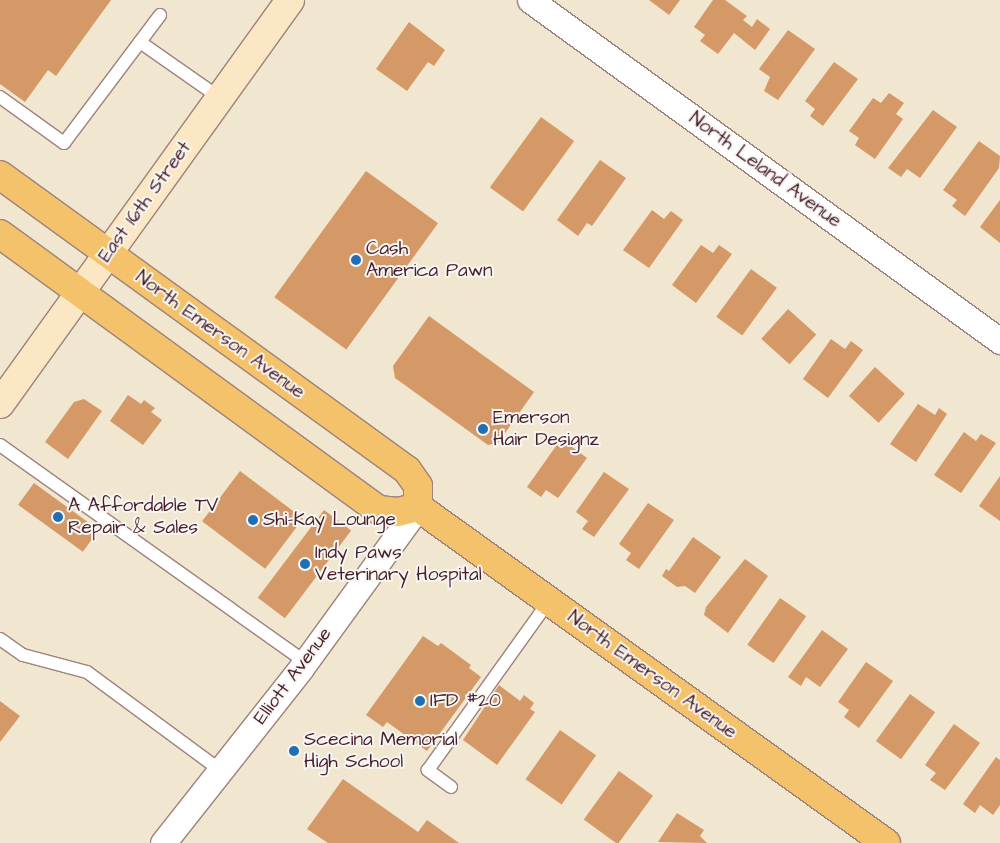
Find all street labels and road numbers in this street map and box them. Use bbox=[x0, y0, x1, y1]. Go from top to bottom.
street label: North Leland Avenue bbox=[684, 107, 846, 233]
street label: East 16th Street bbox=[94, 137, 196, 267]
street label: North Emerson Avenue bbox=[131, 266, 309, 404]
street label: North Emerson Avenue bbox=[563, 606, 741, 744]
street label: Elliott Avenue bbox=[249, 623, 337, 729]

